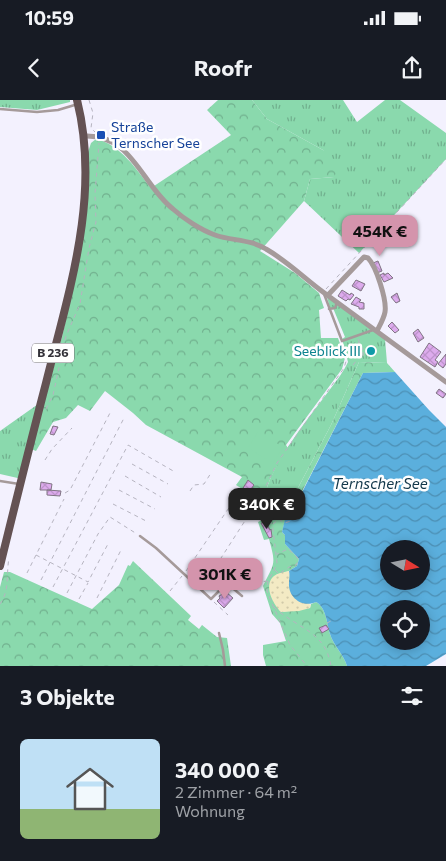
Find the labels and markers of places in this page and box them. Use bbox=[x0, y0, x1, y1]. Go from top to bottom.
place label: Straße Ternscher See bbox=[111, 118, 200, 151]
marker: Straße Ternscher See bbox=[95, 129, 107, 141]
pin: 454K € bbox=[339, 214, 421, 257]
place label: Seeblick III bbox=[294, 342, 361, 359]
marker: Seeblick III bbox=[365, 345, 377, 357]
pin: 340K € bbox=[226, 488, 308, 530]
pin: 301K € bbox=[184, 558, 266, 600]

